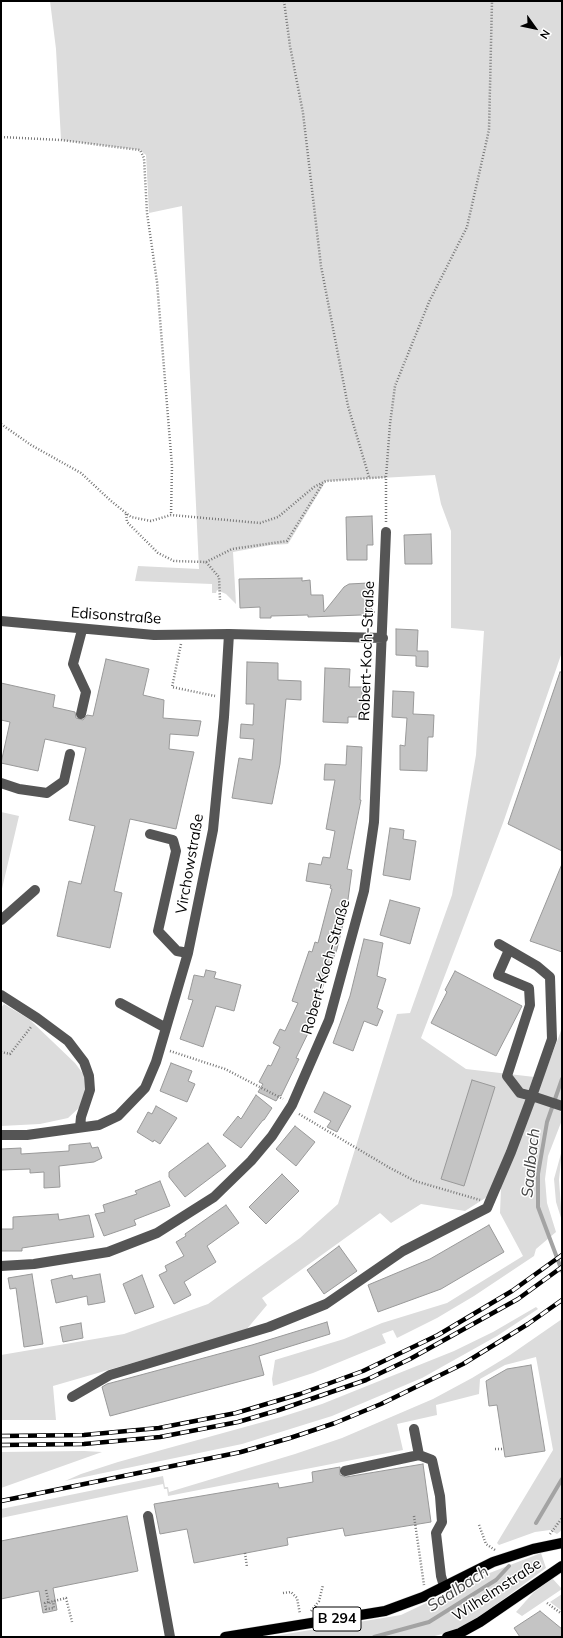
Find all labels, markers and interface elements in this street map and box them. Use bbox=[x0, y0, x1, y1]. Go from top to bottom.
north arrow bbox=[515, 8, 555, 48]
text: N bbox=[537, 27, 553, 42]
street label: Robert-Koch-Straße bbox=[356, 581, 378, 721]
street label: Edisonstraße bbox=[70, 604, 162, 628]
street label: Virchowstraße bbox=[172, 812, 208, 916]
street label: Robert-Koch-Straße bbox=[298, 897, 354, 1037]
water label: Saalbach bbox=[518, 1127, 544, 1199]
street label: Wilhelmstraße bbox=[449, 1555, 545, 1625]
water label: Saalbach bbox=[424, 1562, 492, 1616]
road number: B 294 bbox=[313, 1607, 361, 1631]

